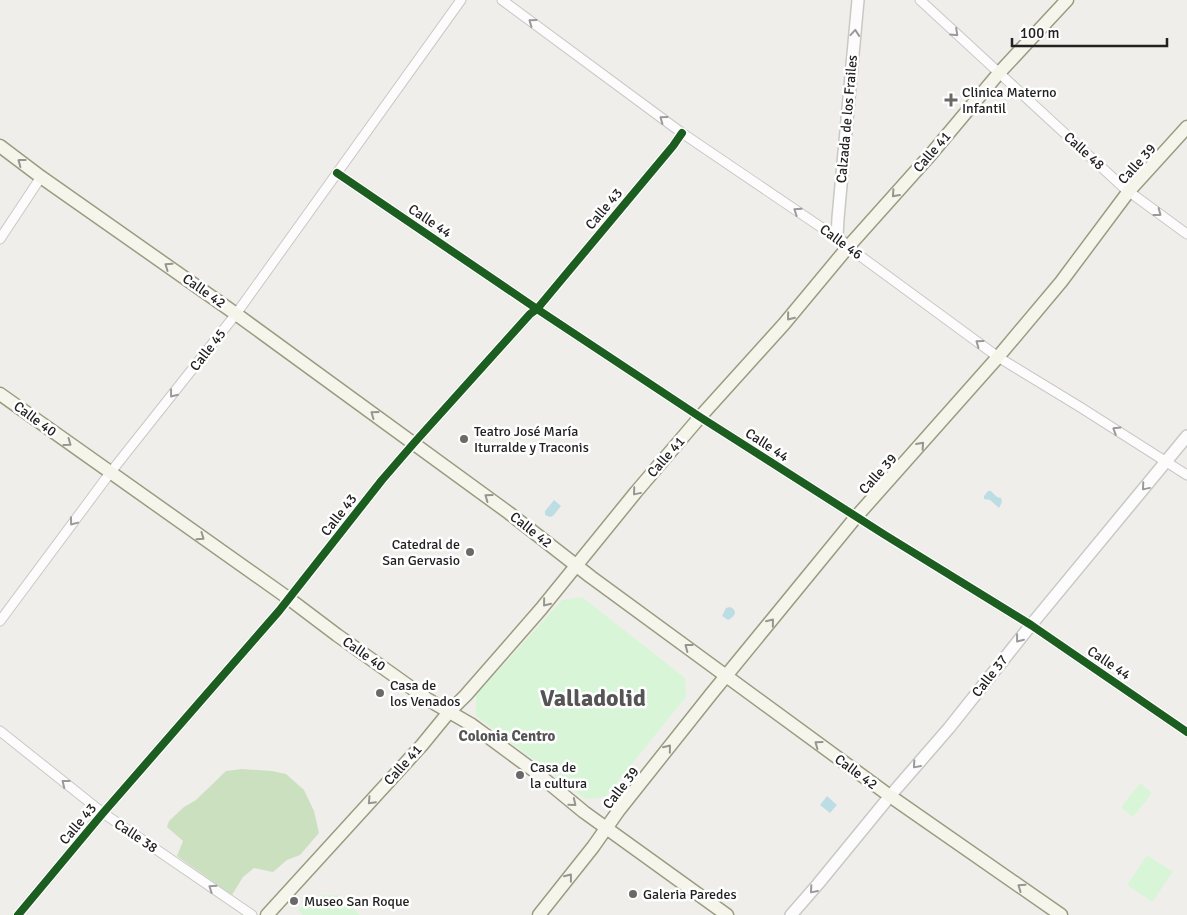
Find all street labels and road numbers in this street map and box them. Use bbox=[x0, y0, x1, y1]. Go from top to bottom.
street label: Calzada de los Frailes bbox=[833, 54, 861, 184]
street label: Calle 41 bbox=[910, 128, 954, 176]
street label: Calle 48 bbox=[1060, 128, 1108, 174]
street label: Calle 39 bbox=[1114, 140, 1160, 188]
street label: Calle 43 bbox=[582, 185, 626, 233]
street label: Calle 44 bbox=[405, 200, 455, 242]
street label: Calle 46 bbox=[816, 221, 866, 263]
street label: Calle 42 bbox=[179, 270, 229, 312]
street label: Calle 45 bbox=[186, 326, 230, 374]
street label: Calle 40 bbox=[10, 398, 60, 440]
street label: Calle 44 bbox=[742, 425, 792, 466]
street label: Calle 41 bbox=[644, 433, 688, 481]
street label: Calle 39 bbox=[855, 450, 901, 498]
street label: Calle 43 bbox=[317, 491, 361, 539]
street label: Calle 42 bbox=[507, 508, 555, 552]
street label: Calle 40 bbox=[339, 633, 389, 675]
street label: Calle 44 bbox=[1084, 642, 1134, 684]
street label: Calle 37 bbox=[968, 652, 1012, 700]
street label: Calle 41 bbox=[380, 741, 426, 789]
street label: Calle 42 bbox=[831, 751, 881, 793]
street label: Calle 39 bbox=[599, 764, 643, 812]
street label: Calle 43 bbox=[56, 800, 100, 848]
street label: Calle 38 bbox=[111, 815, 161, 857]

